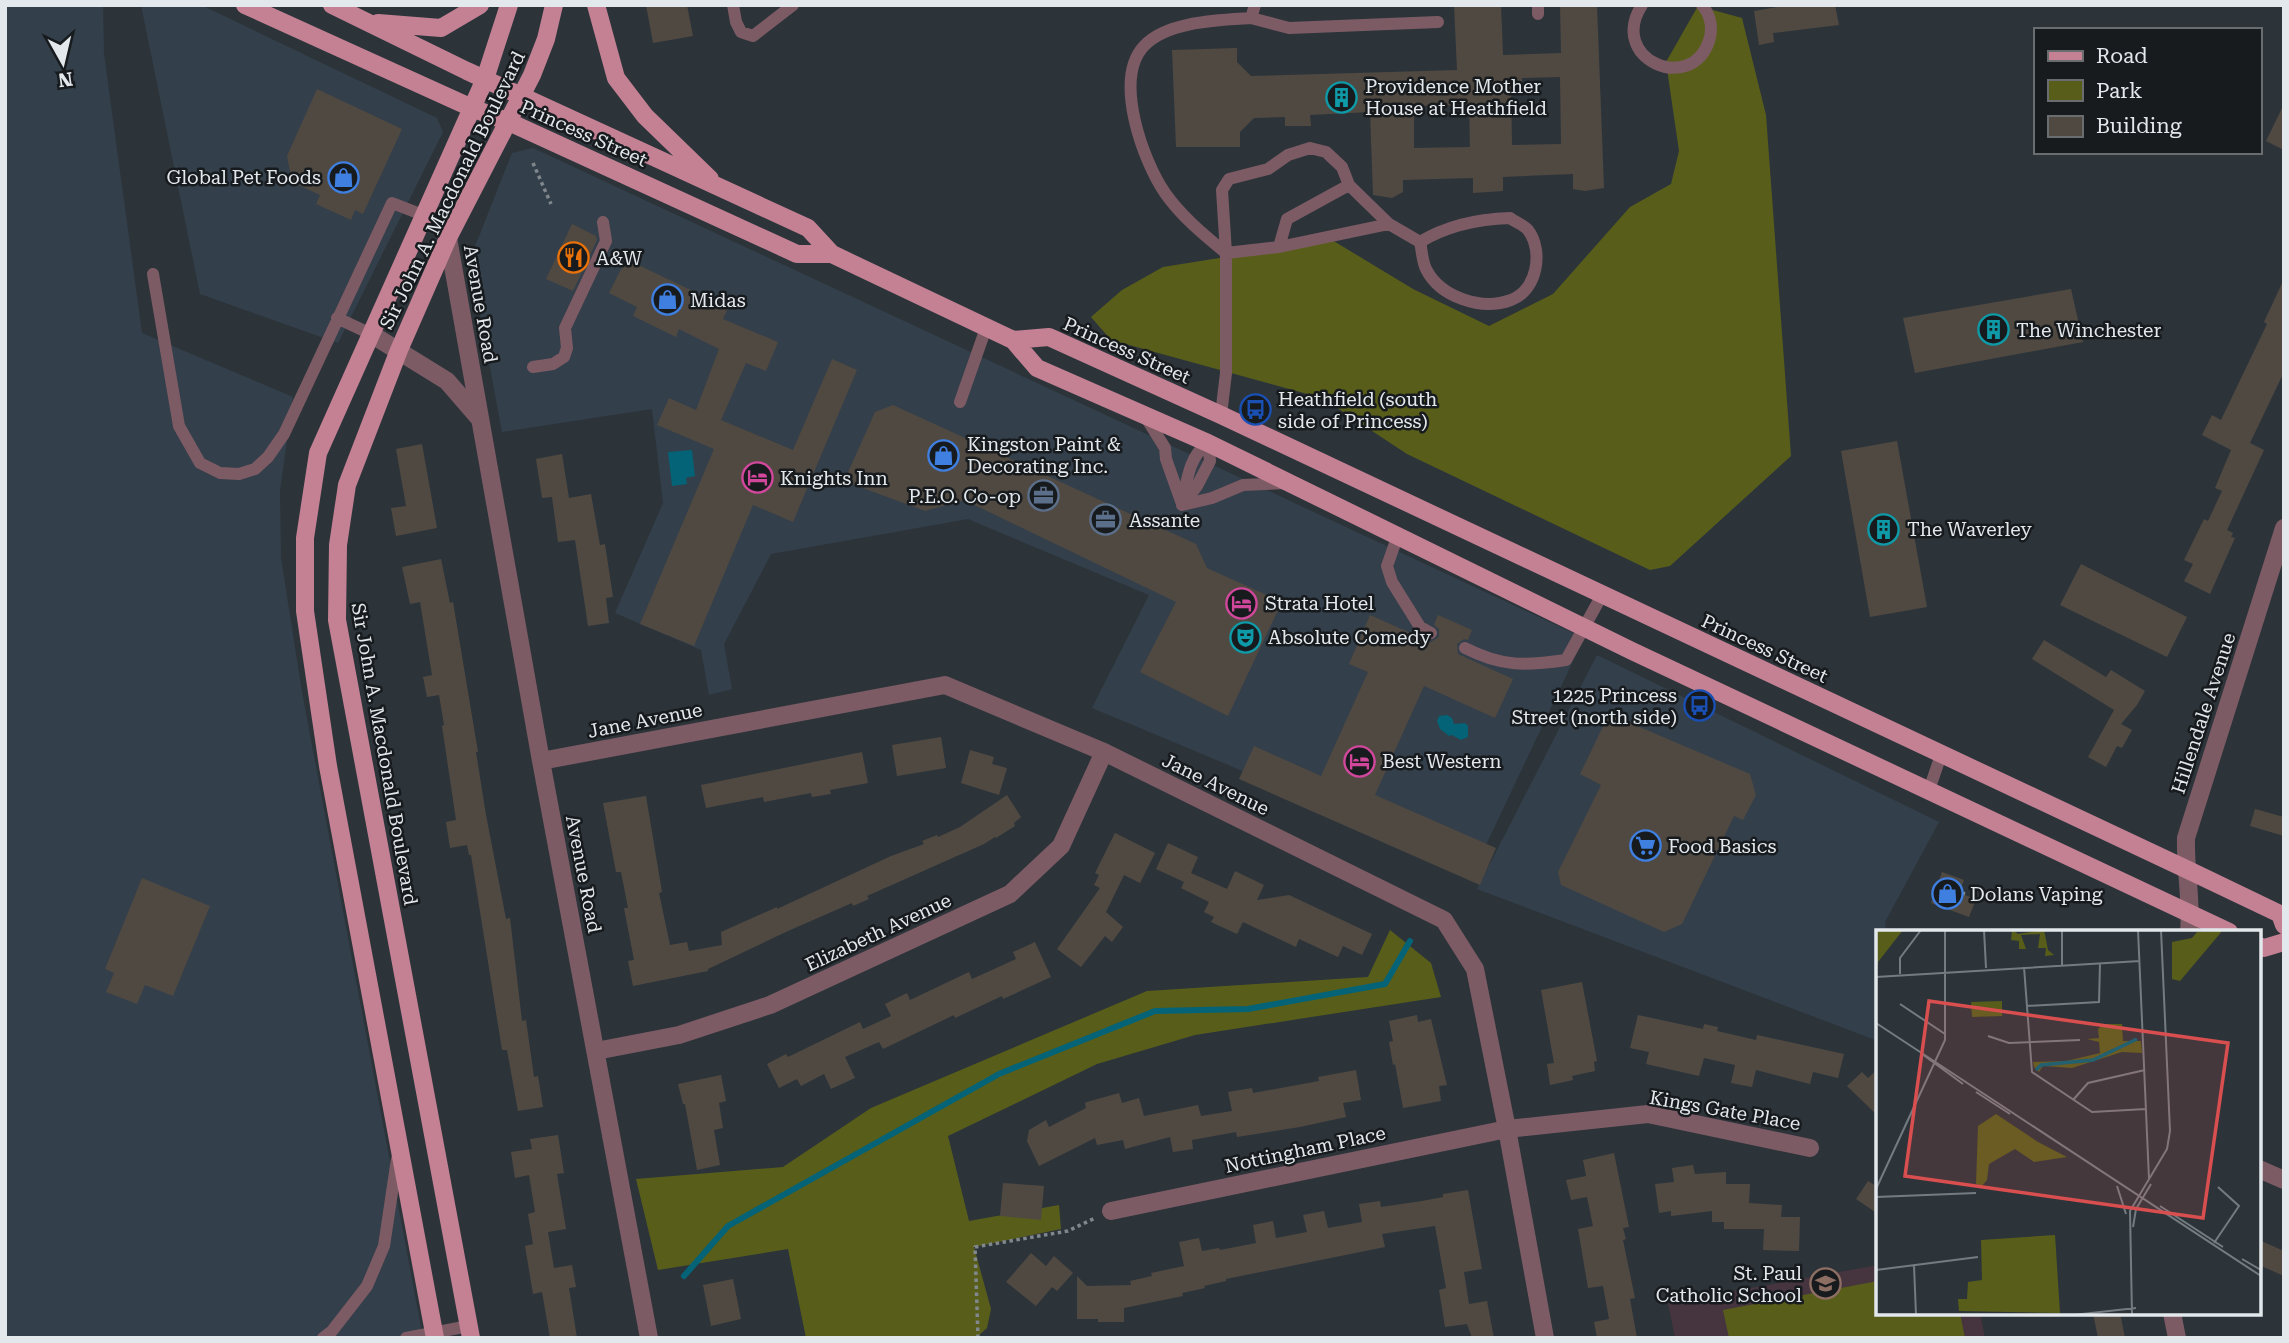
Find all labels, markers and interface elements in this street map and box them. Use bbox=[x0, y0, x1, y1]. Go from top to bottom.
north arrow bbox=[28, 28, 98, 98]
legend bbox=[2034, 28, 2261, 154]
text: Road bbox=[2096, 44, 2148, 68]
street label: Sir John A. Macdonald Boulevard bbox=[375, 47, 530, 333]
text: N bbox=[56, 67, 74, 92]
place label: Providence Mother House at Heathfield bbox=[1365, 75, 1547, 120]
text: Park bbox=[2096, 79, 2142, 103]
building icon: Providence Mother House at Heathfield bbox=[1325, 80, 1359, 114]
street label: Princess Street bbox=[517, 95, 651, 172]
text: Building bbox=[2096, 114, 2182, 138]
shop icon: Global Pet Foods bbox=[327, 160, 361, 194]
place label: Global Pet Foods bbox=[167, 166, 321, 189]
restaurant icon: A&W bbox=[556, 241, 590, 275]
street label: Avenue Road bbox=[459, 243, 502, 365]
place label: A&W bbox=[596, 247, 643, 270]
shop icon: Midas bbox=[650, 283, 684, 317]
place label: Midas bbox=[690, 289, 746, 312]
street label: Princess Street bbox=[1060, 312, 1194, 389]
building icon: The Winchester bbox=[1976, 313, 2010, 347]
place label: The Winchester bbox=[2016, 319, 2161, 342]
place label: Heathfield (south side of Princess) bbox=[1278, 388, 1437, 433]
bus stop icon: Heathfield (south side of Princess) bbox=[1238, 393, 1272, 427]
place label: Kingston Paint & Decorating Inc. bbox=[967, 433, 1121, 478]
shop icon: Kingston Paint & Decorating Inc. bbox=[927, 438, 961, 472]
hotel icon: Knights Inn bbox=[740, 461, 774, 495]
place label: Knights Inn bbox=[780, 467, 888, 490]
office icon: P.E.O. Co-op bbox=[1027, 479, 1061, 513]
place label: P.E.O. Co-op bbox=[908, 485, 1021, 508]
office icon: Assante bbox=[1089, 503, 1123, 537]
place label: Assante bbox=[1129, 509, 1200, 532]
building icon: The Waverley bbox=[1867, 512, 1901, 546]
place label: The Waverley bbox=[1907, 518, 2033, 541]
hotel icon: Strata Hotel bbox=[1225, 586, 1259, 620]
place label: Strata Hotel bbox=[1265, 592, 1374, 615]
street label: Sir John A. Macdonald Boulevard bbox=[347, 601, 422, 907]
street label: Princess Street bbox=[1698, 609, 1832, 688]
theatre icon: Absolute Comedy bbox=[1228, 620, 1262, 654]
place label: Absolute Comedy bbox=[1268, 626, 1432, 649]
street label: Hillendale Avenue bbox=[2167, 630, 2240, 797]
place label: 1225 Princess Street (north side) bbox=[1511, 684, 1677, 729]
bus stop icon: 1225 Princess Street (north side) bbox=[1683, 689, 1717, 723]
street label: Jane Avenue bbox=[586, 698, 704, 743]
hotel icon: Best Western bbox=[1342, 744, 1376, 778]
street label: Jane Avenue bbox=[1159, 749, 1273, 820]
place label: Best Western bbox=[1382, 750, 1502, 773]
street label: Avenue Road bbox=[561, 813, 606, 935]
supermarket icon: Food Basics bbox=[1628, 829, 1662, 863]
place label: Food Basics bbox=[1668, 835, 1777, 858]
shop icon: Dolans Vaping bbox=[1930, 877, 1964, 911]
place label: Dolans Vaping bbox=[1970, 883, 2103, 906]
street label: Elizabeth Avenue bbox=[802, 889, 955, 976]
inset map bbox=[1876, 930, 2261, 1315]
street label: Kings Gate Place bbox=[1648, 1086, 1802, 1135]
street label: Nottingham Place bbox=[1223, 1121, 1388, 1178]
place label: St. Paul Catholic School bbox=[1656, 1262, 1802, 1307]
school or university icon: St. Paul Catholic School bbox=[1808, 1267, 1842, 1301]

